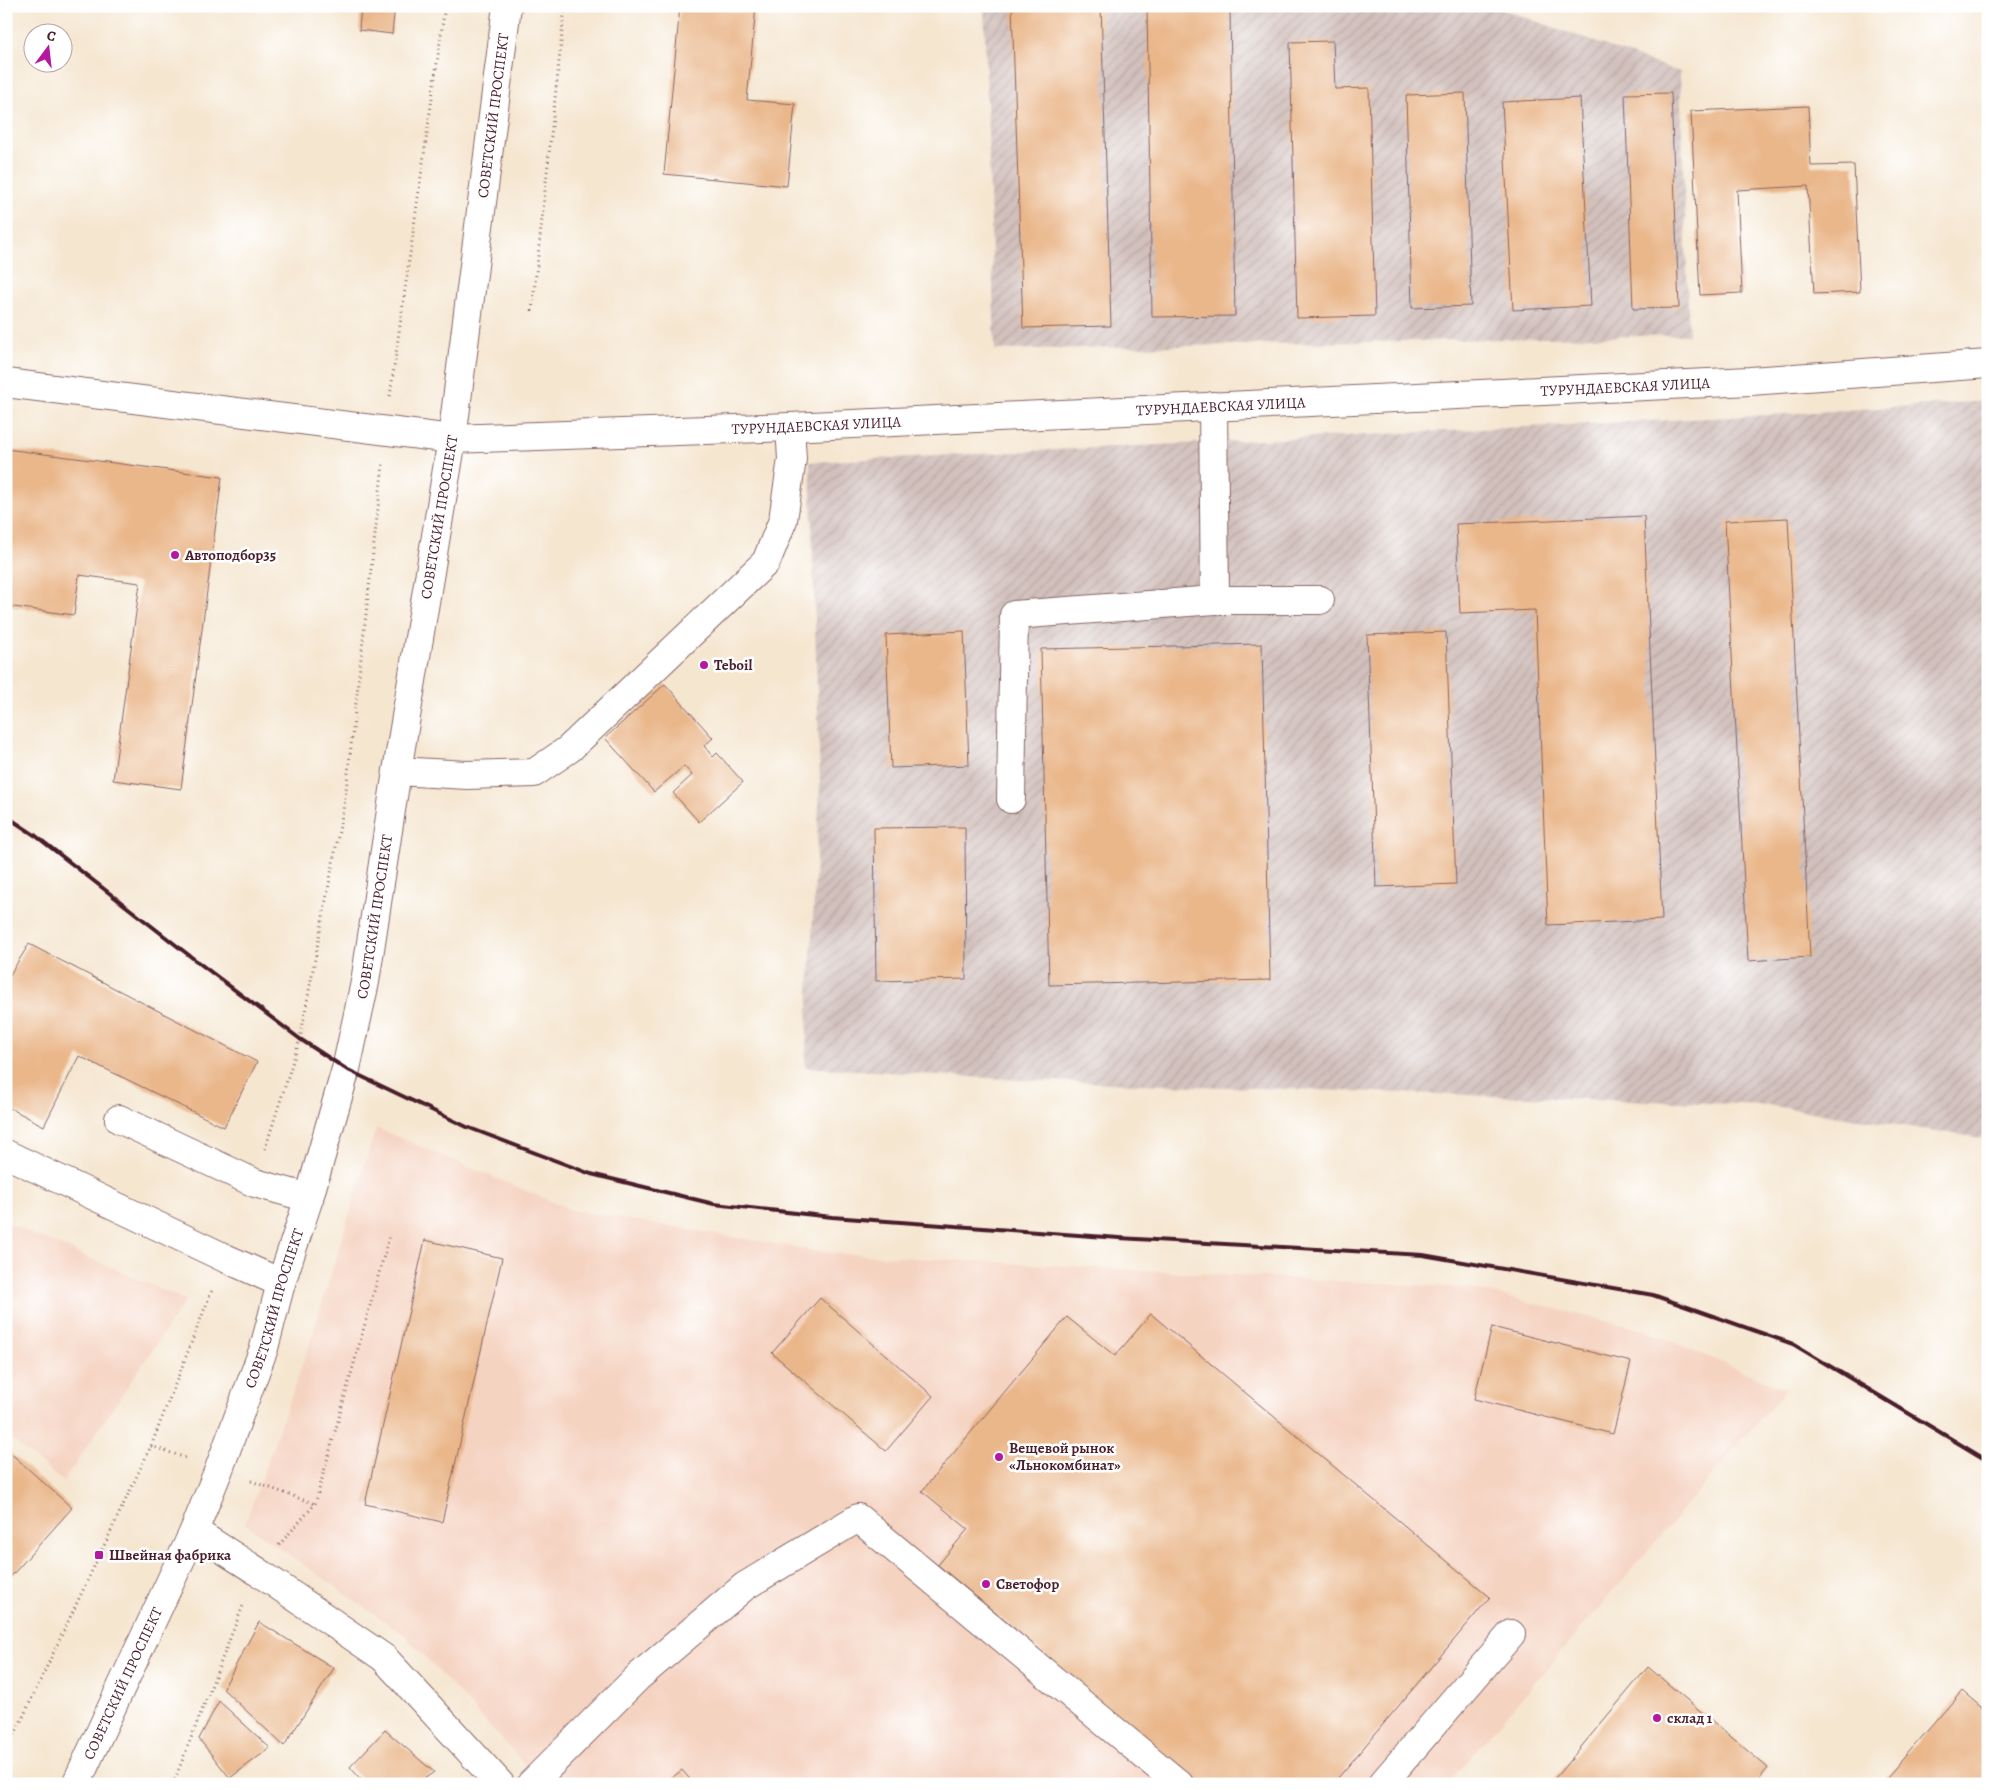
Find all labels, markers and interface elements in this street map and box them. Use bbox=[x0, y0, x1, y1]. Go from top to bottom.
north arrow bbox=[22, 22, 72, 72]
text: С bbox=[45, 26, 58, 46]
street label: СОВЕТСКИЙ ПРОСПЕКТ bbox=[473, 31, 514, 199]
street label: ТУРУНДАЕВСКАЯ УЛИЦА bbox=[1540, 373, 1711, 401]
street label: ТУРУНДАЕВСКАЯ УЛИЦА bbox=[1136, 392, 1306, 420]
street label: ТУРУНДАЕВСКАЯ УЛИЦА bbox=[731, 412, 902, 439]
street label: СОВЕТСКИЙ ПРОСПЕКТ bbox=[416, 433, 463, 600]
place label: Автоподбор35 bbox=[184, 545, 276, 565]
marker: Автоподбор35 bbox=[169, 549, 181, 561]
place label: Teboil bbox=[714, 655, 752, 675]
marker: Teboil bbox=[698, 659, 710, 671]
street label: СОВЕТСКИЙ ПРОСПЕКТ bbox=[352, 832, 397, 1001]
street label: СОВЕТСКИЙ ПРОСПЕКТ bbox=[240, 1225, 308, 1391]
place label: Вещевой рынок «Льнокомбинат» bbox=[1009, 1438, 1121, 1475]
marker: Вещевой рынок «Льнокомбинат» bbox=[993, 1451, 1005, 1463]
place label: Швейная фабрика bbox=[109, 1545, 232, 1565]
marker: Швейная фабрика bbox=[93, 1549, 105, 1561]
place label: Светофор bbox=[996, 1574, 1059, 1594]
marker: Светофор bbox=[980, 1578, 992, 1590]
street label: СОВЕТСКИЙ ПРОСПЕКТ bbox=[79, 1603, 167, 1763]
place label: склад 1 bbox=[1667, 1708, 1713, 1728]
marker: склад 1 bbox=[1651, 1712, 1663, 1724]

